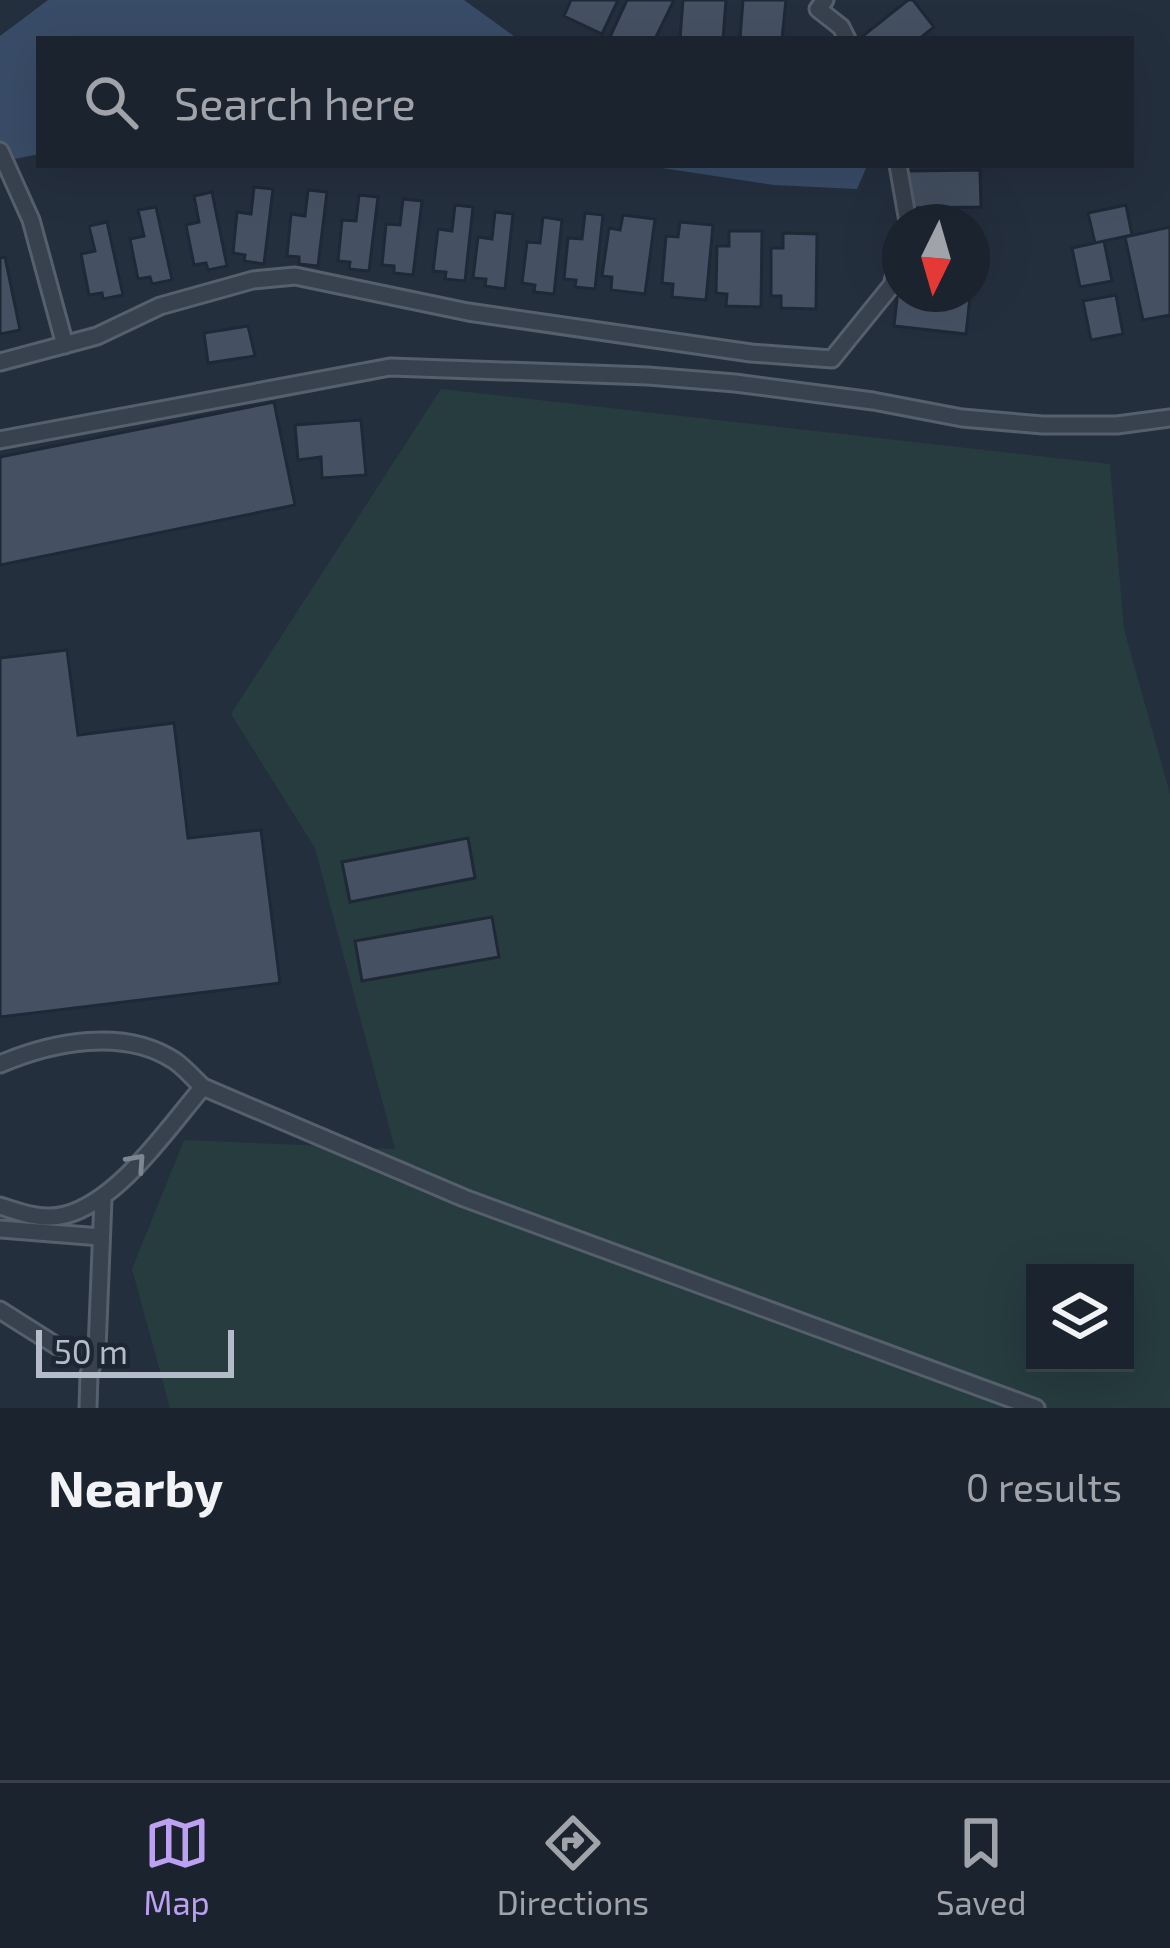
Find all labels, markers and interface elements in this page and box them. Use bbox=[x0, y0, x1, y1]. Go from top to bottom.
search box bbox=[36, 36, 1134, 168]
icon: search bbox=[78, 69, 144, 135]
text: Search here bbox=[174, 75, 416, 129]
north arrow bbox=[882, 204, 990, 312]
one-way arrow bbox=[123, 1154, 145, 1175]
map controls bbox=[1026, 1264, 1134, 1372]
button: layers bbox=[1026, 1264, 1134, 1372]
scale bar bbox=[36, 1324, 234, 1377]
text: 50 m bbox=[54, 1331, 128, 1371]
text: Nearby bbox=[48, 1456, 223, 1517]
text: 0 results bbox=[966, 1463, 1122, 1510]
tab: Map bbox=[144, 1810, 210, 1922]
tab: Directions bbox=[497, 1810, 649, 1922]
tab: Saved bbox=[936, 1810, 1026, 1922]

